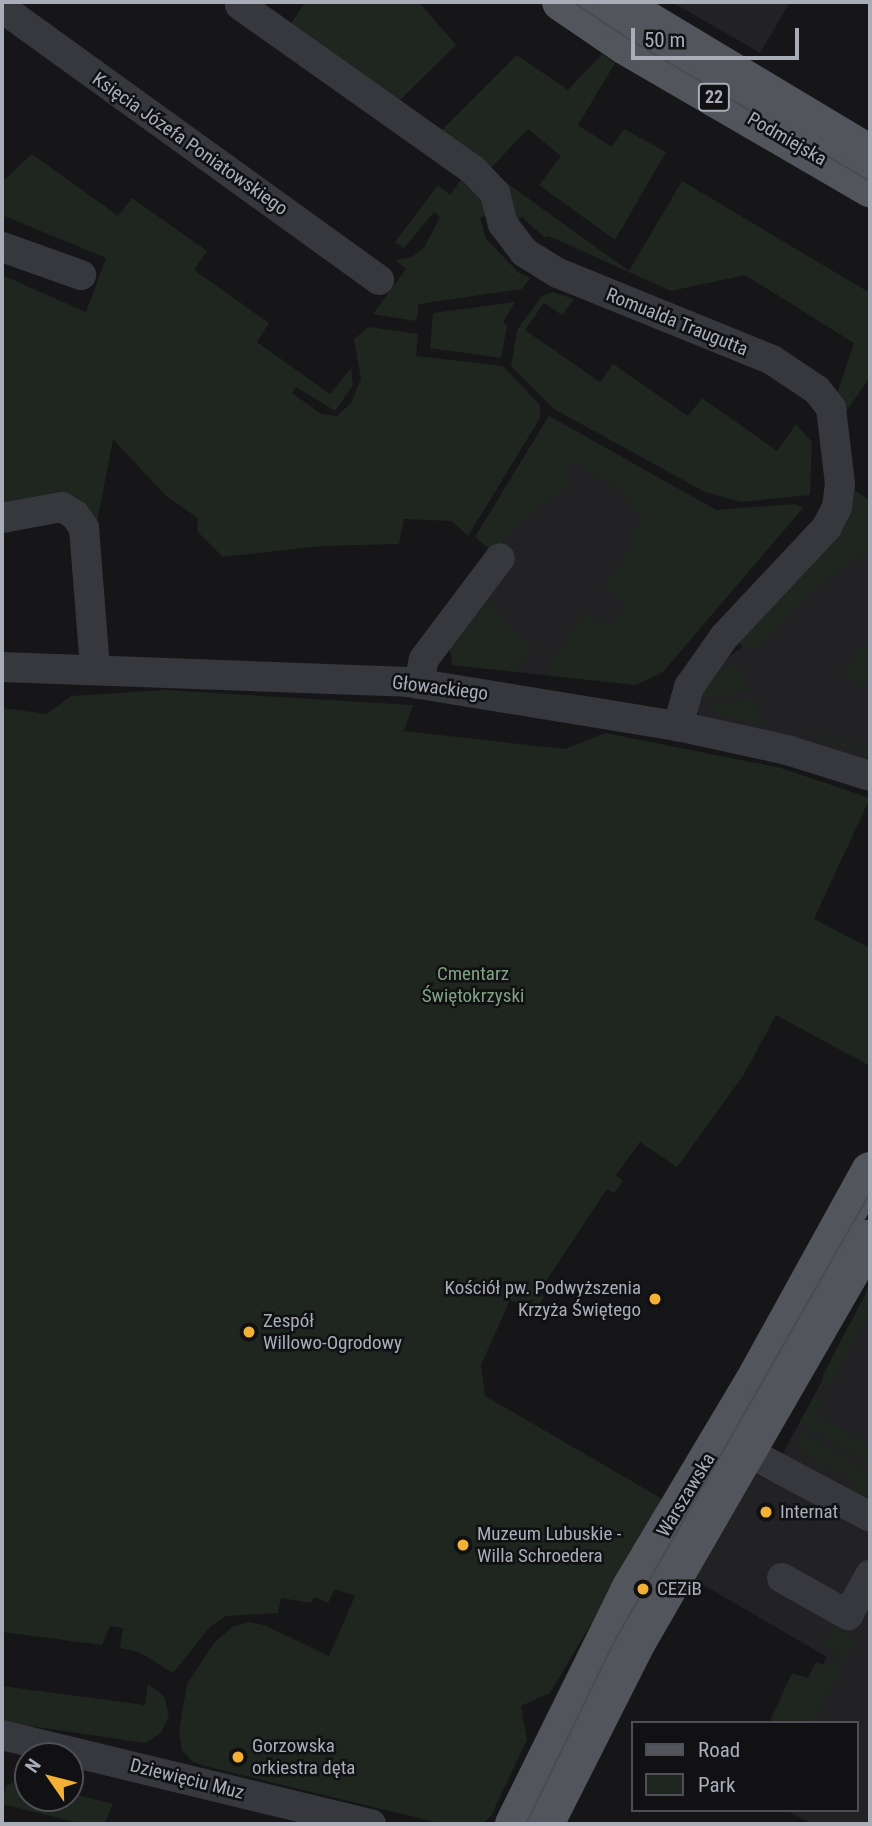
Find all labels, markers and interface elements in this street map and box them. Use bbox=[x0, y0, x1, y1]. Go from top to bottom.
scale bar bbox=[634, 14, 802, 58]
text: 50 m bbox=[644, 28, 685, 52]
street label: Księcia Józefa Poniatowskiego bbox=[88, 68, 292, 220]
road number: 22 bbox=[696, 82, 732, 112]
street label: Podmiejska bbox=[743, 107, 831, 171]
street label: Romualda Traugutta bbox=[603, 283, 751, 361]
street label: Głowackiego bbox=[391, 671, 489, 705]
park label: Cmentarz Świętokrzyski bbox=[422, 963, 524, 1007]
place label: Kościół pw. Podwyższenia Krzyża Świętego bbox=[445, 1277, 641, 1321]
marker: Kościół pw. Podwyższenia Krzyża Świętego bbox=[647, 1291, 663, 1307]
place label: Zespół Willowo-Ogrodowy bbox=[263, 1310, 402, 1354]
marker: Zespół Willowo-Ogrodowy bbox=[241, 1324, 257, 1340]
street label: Warszawska bbox=[652, 1449, 720, 1541]
place label: Internat bbox=[780, 1501, 838, 1523]
marker: Internat bbox=[758, 1504, 774, 1520]
place label: Muzeum Lubuskie - Willa Schroedera bbox=[477, 1523, 621, 1567]
marker: Muzeum Lubuskie - Willa Schroedera bbox=[455, 1537, 471, 1553]
place label: CEZiB bbox=[657, 1578, 702, 1600]
marker: CEZiB bbox=[635, 1581, 651, 1597]
legend bbox=[630, 1721, 858, 1812]
place label: Gorzowska orkiestra dęta bbox=[252, 1735, 355, 1779]
text: Road bbox=[698, 1738, 740, 1762]
north arrow bbox=[14, 1742, 84, 1812]
marker: Gorzowska orkiestra dęta bbox=[230, 1749, 246, 1765]
text: N bbox=[20, 1754, 46, 1777]
street label: Dziewięciu Muz bbox=[128, 1754, 246, 1804]
text: Park bbox=[698, 1773, 735, 1797]

